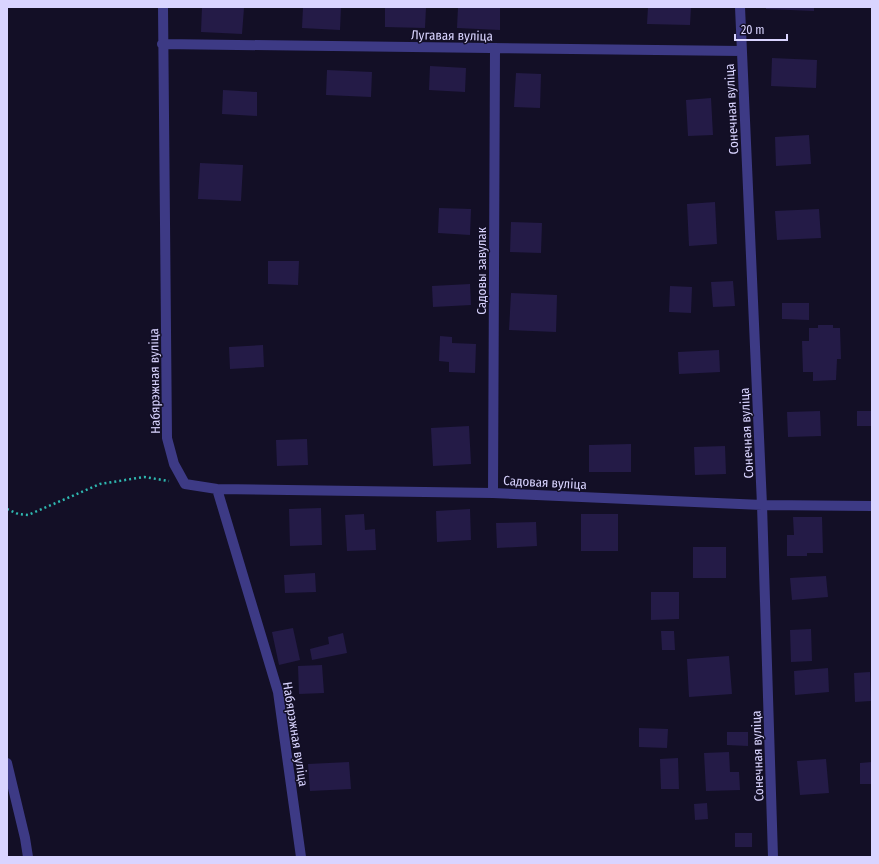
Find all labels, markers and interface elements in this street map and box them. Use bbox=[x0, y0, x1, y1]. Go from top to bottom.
scale bar bbox=[735, 16, 787, 42]
text: 20 m bbox=[741, 23, 765, 37]
street label: Лугавая вуліца bbox=[411, 27, 493, 44]
street label: Сонечная вуліца bbox=[722, 63, 741, 155]
street label: Садовы завулак bbox=[474, 227, 489, 315]
street label: Набярэжная вуліца bbox=[146, 328, 163, 434]
street label: Сонечная вуліца bbox=[737, 387, 756, 479]
street label: Садовая вуліца bbox=[503, 473, 587, 492]
street label: Набярэжная вуліца bbox=[280, 681, 311, 788]
street label: Сонечная вуліца bbox=[748, 710, 767, 802]

